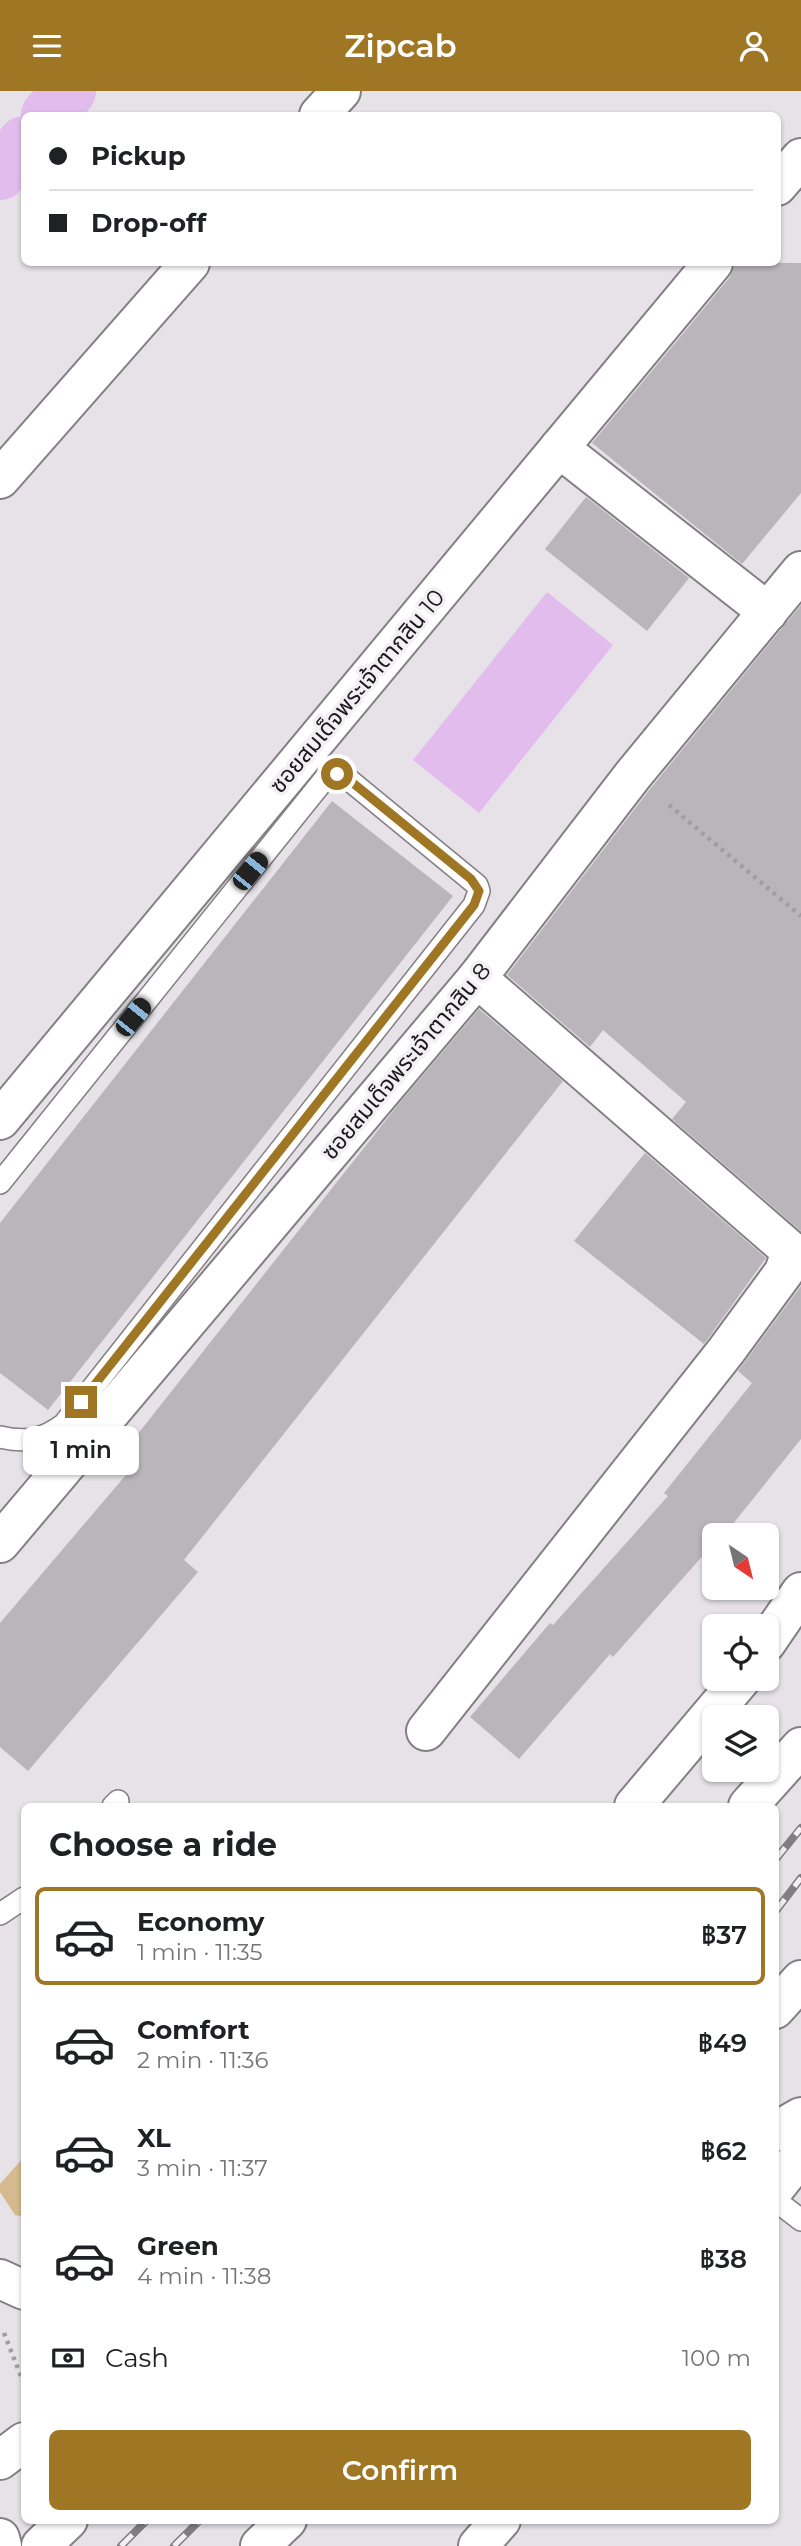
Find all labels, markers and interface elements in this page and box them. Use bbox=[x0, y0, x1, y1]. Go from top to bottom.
text: Zipcab bbox=[344, 26, 457, 65]
icon: menu bbox=[28, 27, 66, 65]
icon: person bbox=[735, 27, 773, 65]
text: Pickup bbox=[91, 140, 186, 172]
text: Drop-off bbox=[91, 207, 206, 239]
street label: ซอยสมเด็จพระเจ้าตากสิน 10 bbox=[264, 584, 450, 798]
route start bbox=[321, 758, 353, 790]
car bbox=[229, 848, 272, 894]
street label: ซอยสมเด็จพระเจ้าตากสิน 8 bbox=[315, 957, 497, 1165]
car bbox=[112, 994, 155, 1040]
route end bbox=[65, 1386, 97, 1418]
callout: 1 min bbox=[23, 1427, 139, 1475]
text: 1 min bbox=[50, 1436, 112, 1464]
north arrow bbox=[702, 1523, 779, 1599]
map controls bbox=[702, 1523, 779, 1782]
button: locate bbox=[702, 1614, 779, 1691]
button: layers bbox=[702, 1705, 779, 1782]
text: Choose a ride bbox=[49, 1825, 277, 1864]
icon: car bbox=[53, 1905, 116, 1968]
text: Economy bbox=[137, 1906, 264, 1938]
text: ฿37 bbox=[701, 1919, 747, 1951]
text: 1 min · 11:35 bbox=[137, 1938, 263, 1966]
icon: car bbox=[53, 2013, 116, 2076]
text: Comfort bbox=[137, 2014, 249, 2046]
text: ฿49 bbox=[698, 2027, 747, 2059]
text: 2 min · 11:36 bbox=[137, 2046, 269, 2074]
icon: car bbox=[53, 2121, 116, 2184]
text: XL bbox=[137, 2122, 171, 2154]
text: ฿62 bbox=[700, 2135, 747, 2167]
text: 3 min · 11:37 bbox=[137, 2154, 268, 2182]
icon: car bbox=[53, 2229, 116, 2292]
text: Green bbox=[137, 2230, 219, 2262]
text: ฿38 bbox=[700, 2243, 747, 2275]
text: 4 min · 11:38 bbox=[137, 2262, 271, 2290]
icon: cash bbox=[49, 2339, 87, 2377]
text: Cash bbox=[105, 2342, 169, 2374]
text: 100 m bbox=[682, 2344, 751, 2372]
button: Confirm bbox=[49, 2430, 751, 2510]

